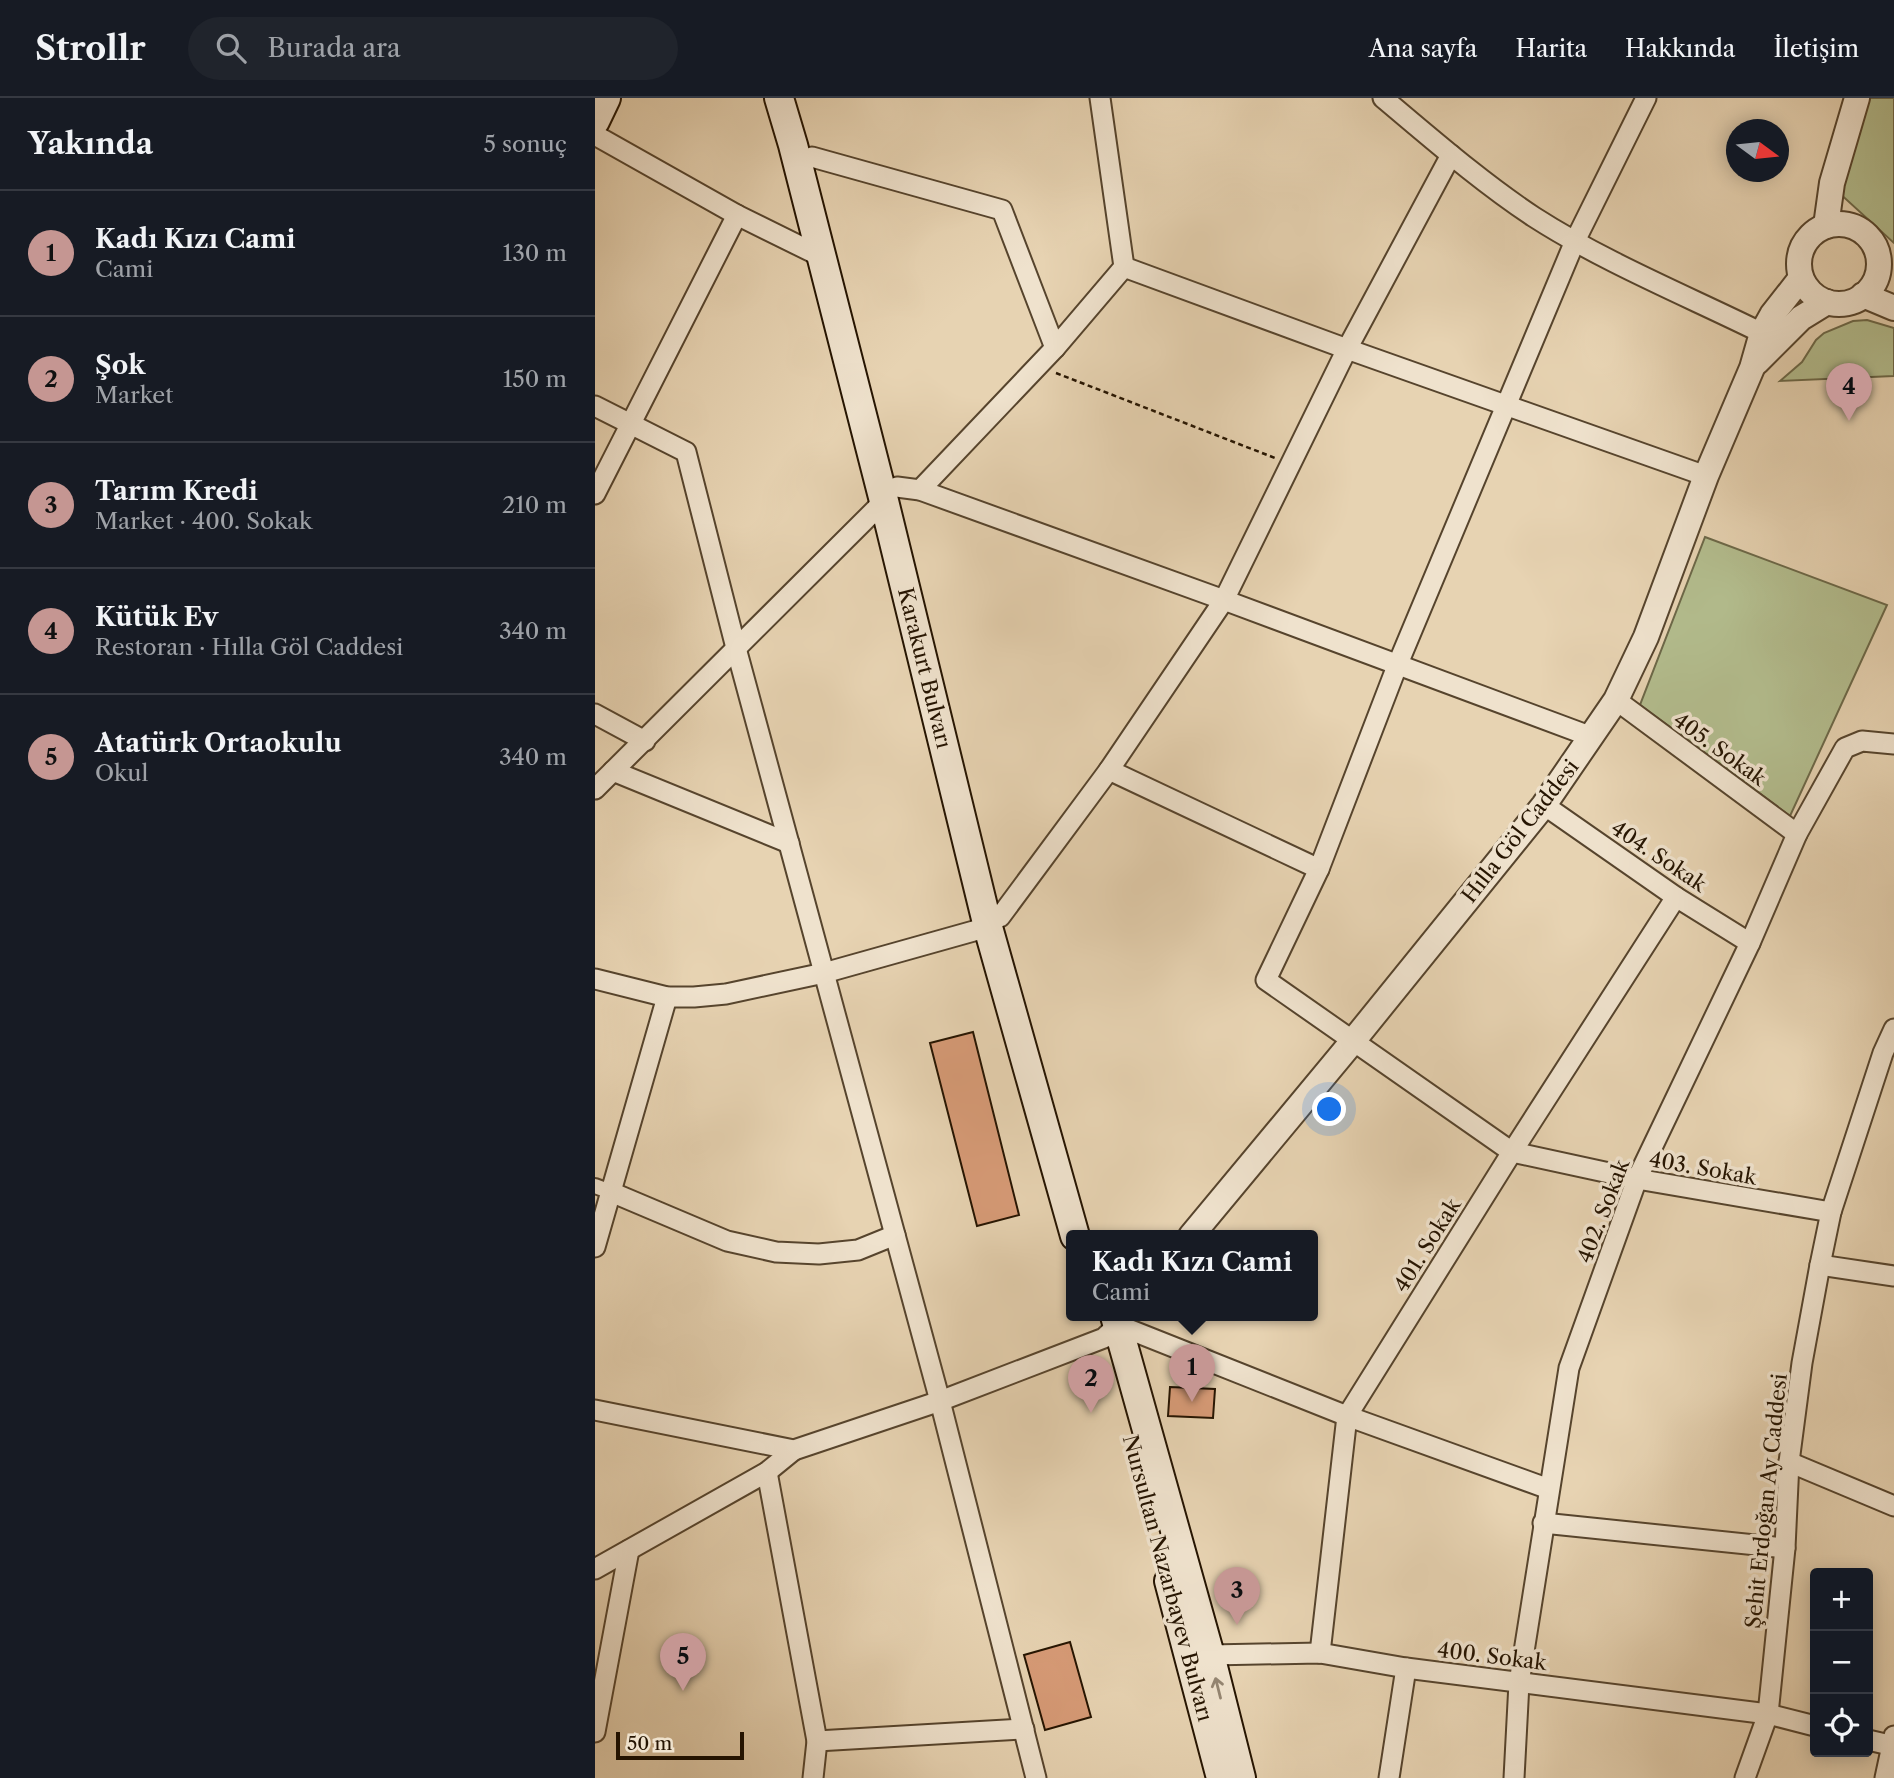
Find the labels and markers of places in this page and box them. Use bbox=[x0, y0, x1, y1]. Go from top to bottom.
pin: 4 bbox=[1826, 363, 1872, 421]
pin: 1 bbox=[1169, 1344, 1215, 1402]
pin: 2 bbox=[1068, 1355, 1114, 1413]
pin: 3 bbox=[1214, 1567, 1260, 1625]
pin: 5 bbox=[660, 1633, 706, 1691]

